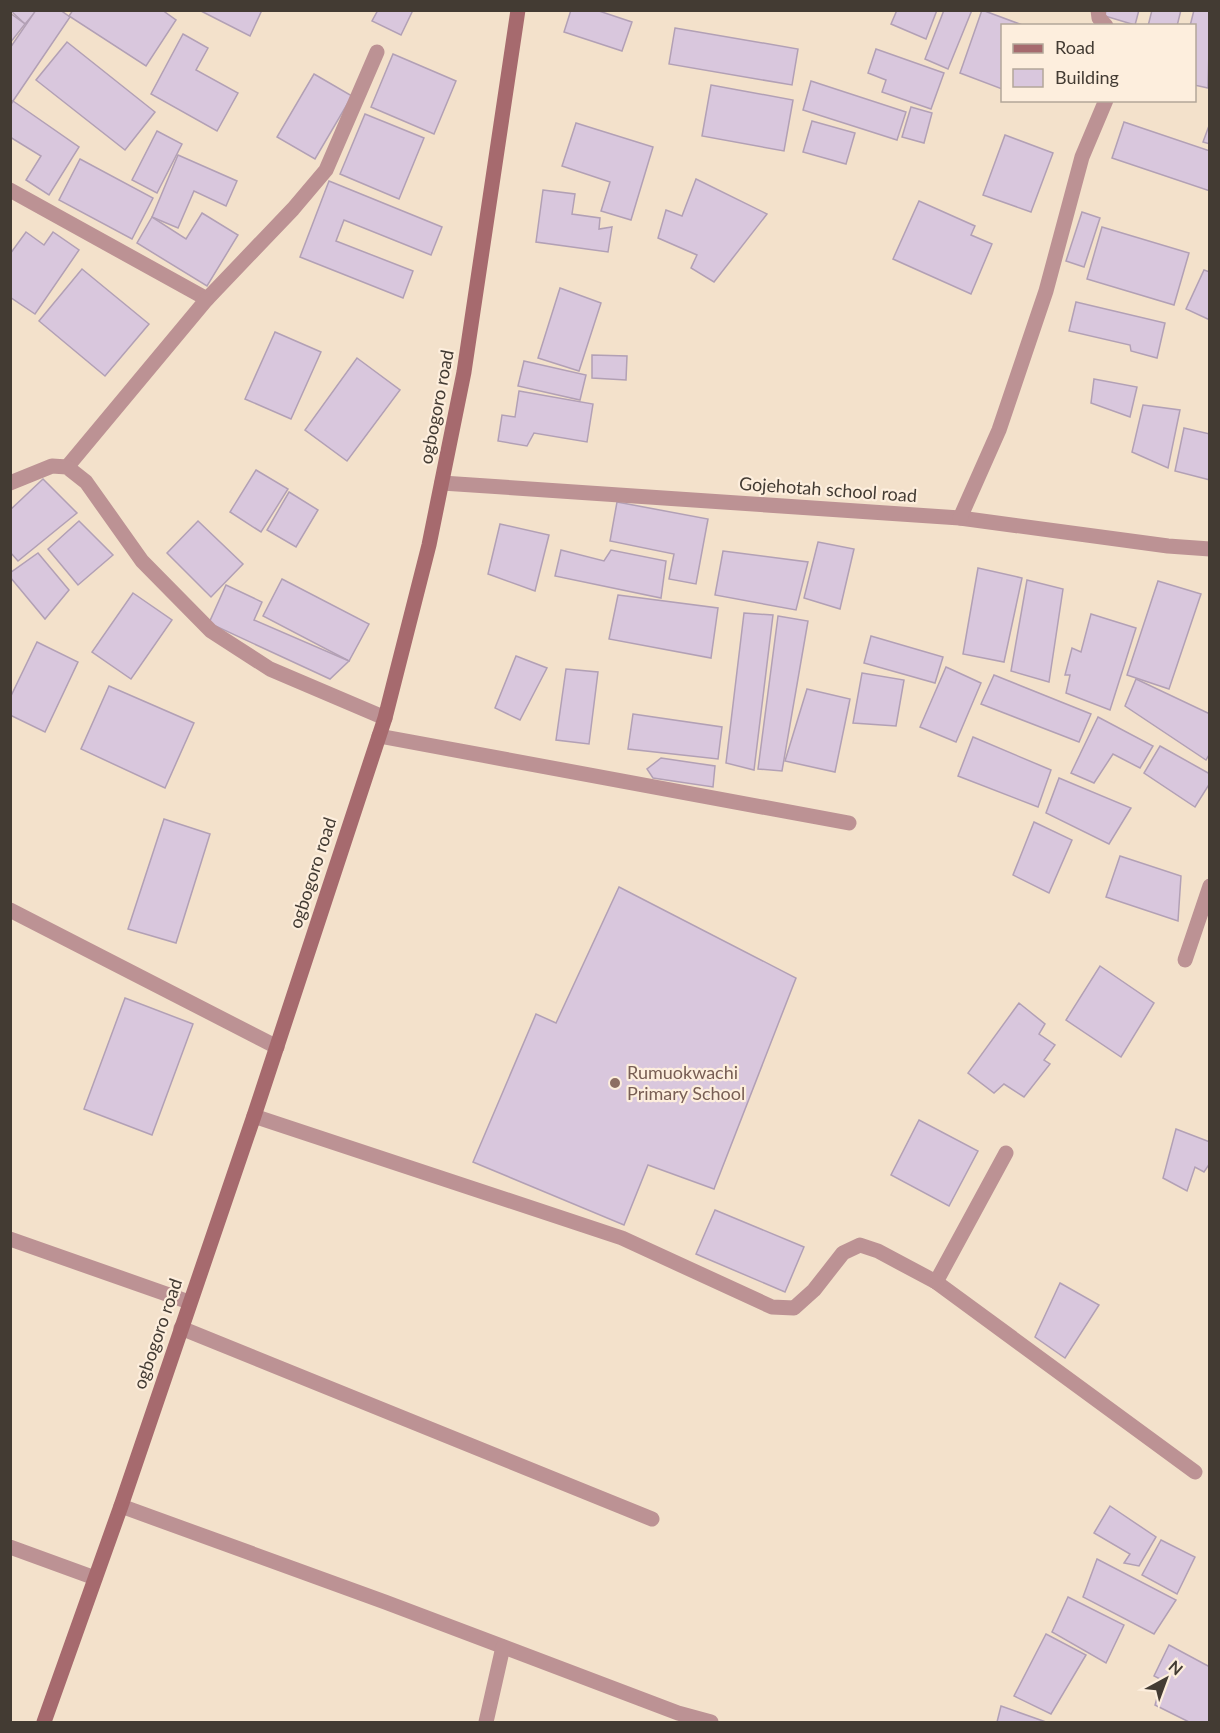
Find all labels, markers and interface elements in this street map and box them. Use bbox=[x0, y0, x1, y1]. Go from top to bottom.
legend bbox=[1001, 24, 1196, 102]
text: Road bbox=[1055, 36, 1095, 58]
text: Building bbox=[1055, 66, 1119, 88]
street label: ogbogoro road bbox=[414, 348, 458, 466]
street label: Gojehotah school road bbox=[738, 472, 918, 506]
street label: ogbogoro road bbox=[284, 814, 340, 931]
place label: Rumuokwachi Primary School bbox=[627, 1061, 745, 1104]
marker: Rumuokwachi Primary School bbox=[608, 1076, 622, 1090]
street label: ogbogoro road bbox=[128, 1275, 186, 1392]
north arrow bbox=[1136, 1649, 1196, 1709]
text: N bbox=[1165, 1656, 1187, 1679]

